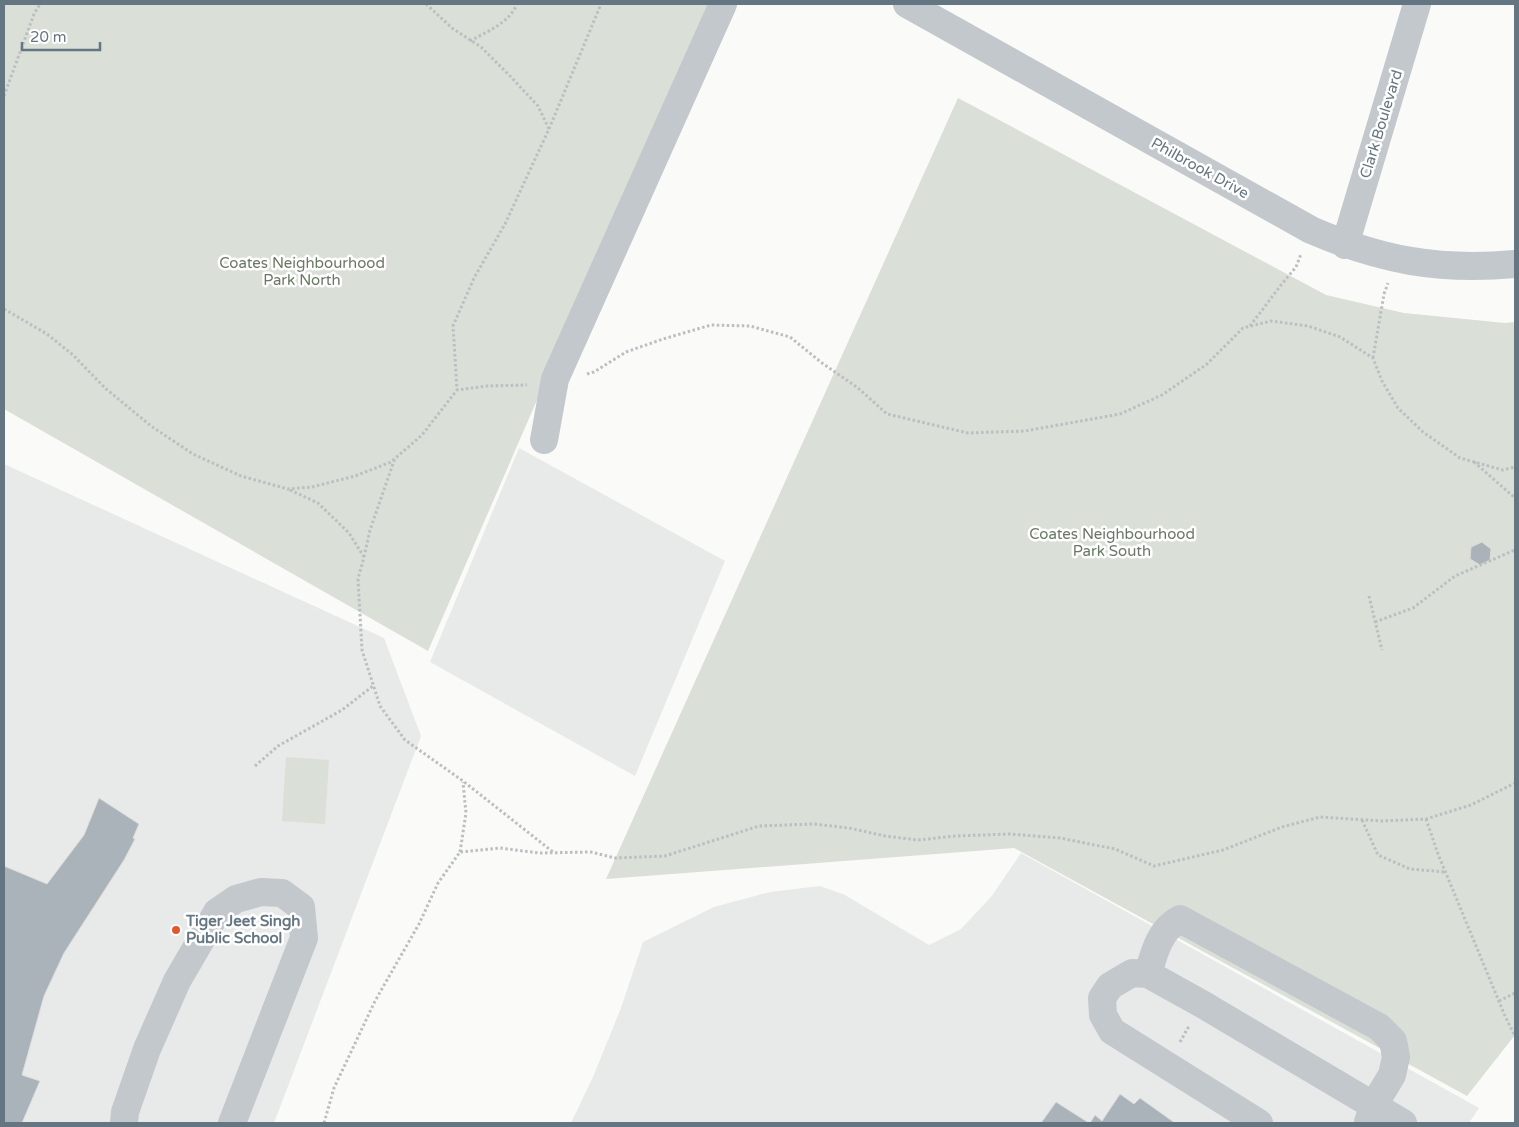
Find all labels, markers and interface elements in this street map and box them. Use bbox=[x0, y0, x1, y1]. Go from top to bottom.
scale bar bbox=[22, 20, 100, 52]
text: 20 m bbox=[30, 28, 67, 46]
street label: Clark Boulevard bbox=[1356, 68, 1406, 180]
street label: Philbrook Drive bbox=[1148, 134, 1252, 202]
park label: Coates Neighbourhood Park North bbox=[219, 254, 385, 289]
park label: Coates Neighbourhood Park South bbox=[1029, 525, 1195, 560]
place label: Tiger Jeet Singh Public School bbox=[185, 912, 301, 947]
marker: Tiger Jeet Singh Public School bbox=[170, 924, 182, 936]

